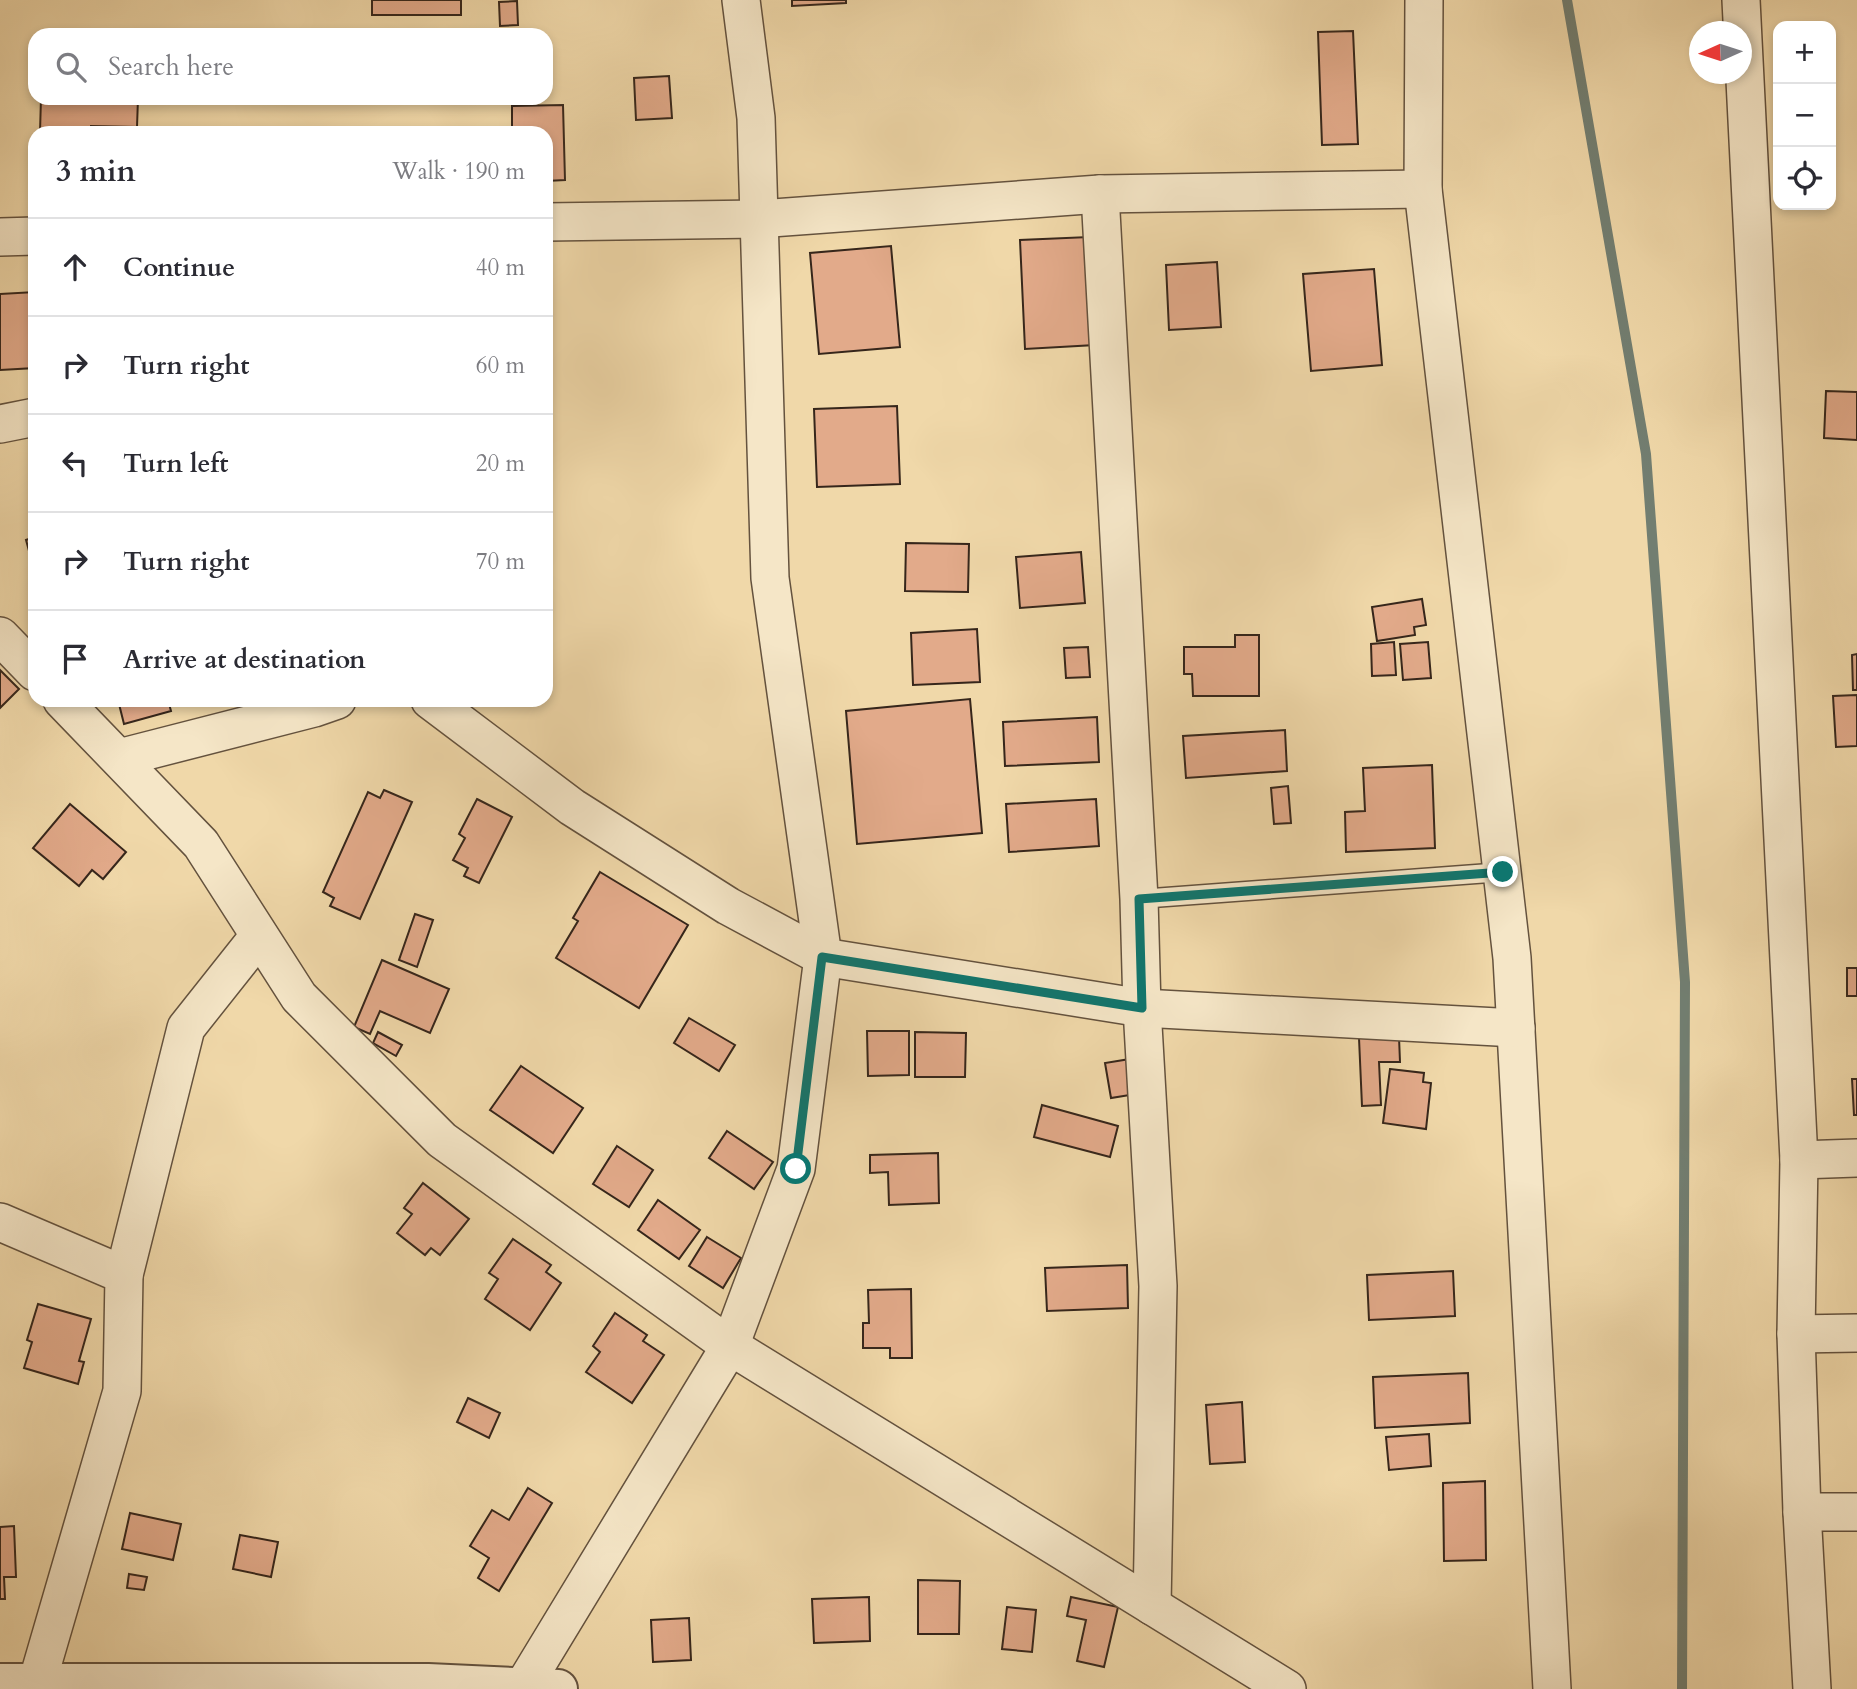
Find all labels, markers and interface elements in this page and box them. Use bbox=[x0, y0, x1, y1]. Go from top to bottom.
north arrow bbox=[1689, 21, 1752, 84]
map controls bbox=[1773, 21, 1836, 210]
button: + bbox=[1773, 21, 1836, 84]
search box bbox=[28, 28, 553, 105]
icon: search bbox=[52, 48, 90, 86]
text: Search here bbox=[108, 49, 234, 84]
button: − bbox=[1773, 84, 1836, 147]
button: locate bbox=[1773, 147, 1836, 210]
text: 3 min bbox=[56, 151, 136, 192]
text: Walk · 190 m bbox=[392, 156, 525, 187]
icon: ahead bbox=[56, 248, 94, 286]
text: Continue bbox=[123, 250, 235, 285]
text: 40 m bbox=[476, 252, 525, 283]
icon: right bbox=[56, 346, 94, 384]
text: Turn right bbox=[123, 348, 250, 383]
text: 60 m bbox=[476, 350, 525, 381]
icon: left bbox=[56, 444, 94, 482]
text: Turn left bbox=[123, 446, 228, 481]
text: 20 m bbox=[476, 448, 525, 479]
icon: right bbox=[56, 542, 94, 580]
text: Turn right bbox=[123, 544, 250, 579]
text: 70 m bbox=[476, 546, 525, 577]
icon: arrive bbox=[56, 640, 94, 678]
text: Arrive at destination bbox=[123, 642, 366, 677]
route end bbox=[1487, 856, 1518, 887]
route start bbox=[780, 1153, 811, 1184]

